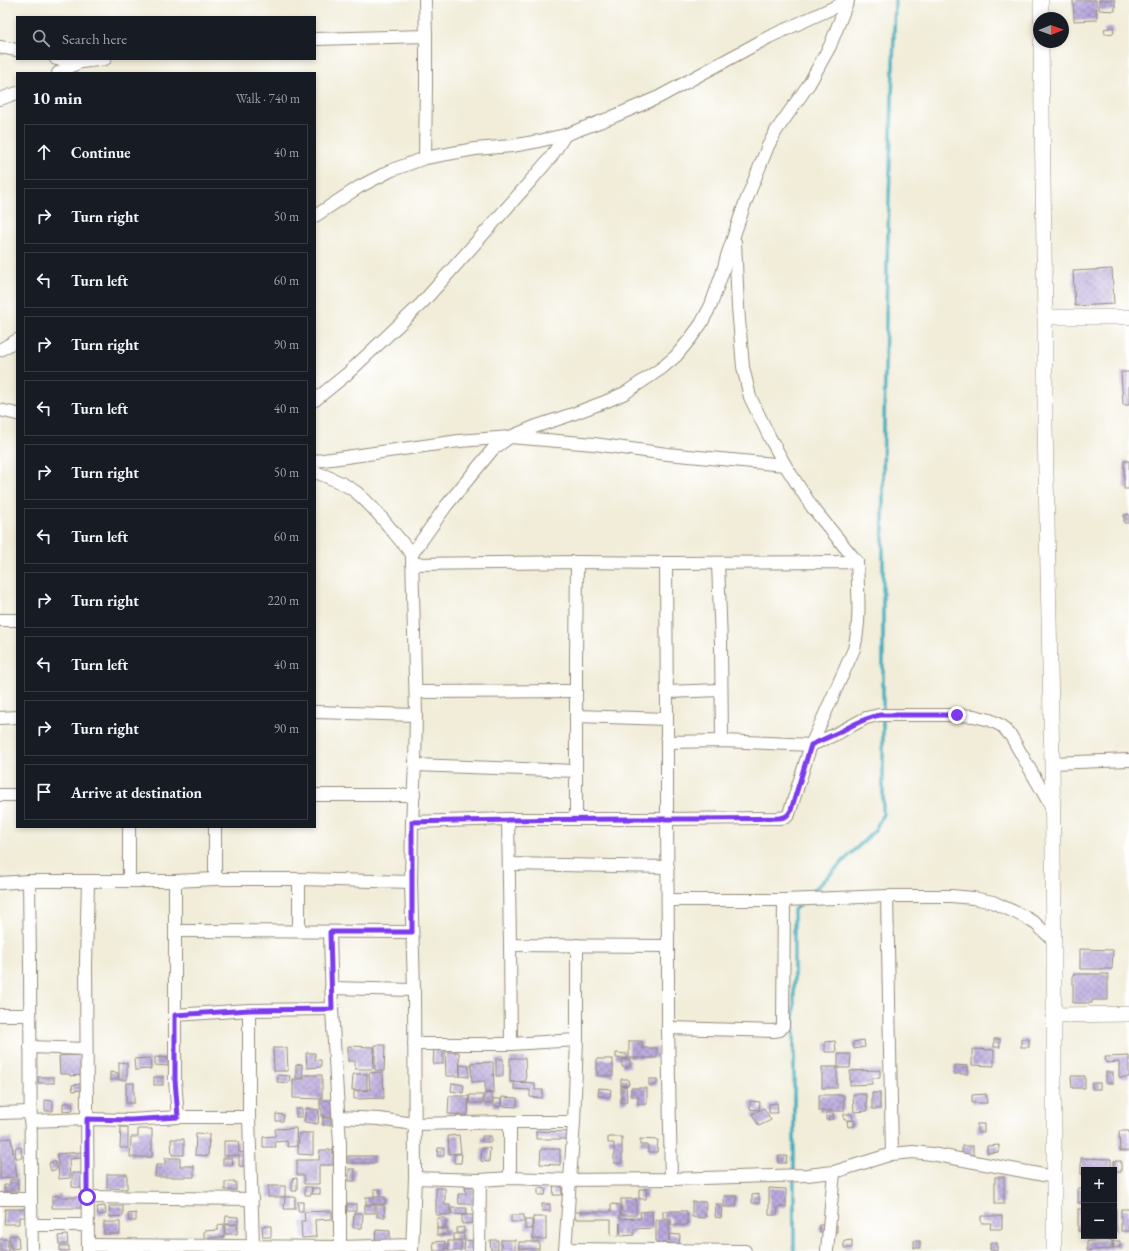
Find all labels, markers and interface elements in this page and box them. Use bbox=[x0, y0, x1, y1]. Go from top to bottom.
north arrow bbox=[1033, 12, 1069, 48]
search box bbox=[16, 16, 316, 60]
icon: search bbox=[30, 27, 52, 49]
text: Search here bbox=[62, 29, 127, 48]
text: 10 min bbox=[32, 87, 82, 109]
text: Walk · 740 m bbox=[236, 90, 300, 107]
icon: ahead bbox=[33, 141, 55, 163]
text: Continue bbox=[71, 143, 131, 162]
text: 40 m bbox=[274, 144, 299, 161]
icon: right bbox=[33, 205, 55, 227]
text: Turn right bbox=[71, 207, 139, 226]
text: 50 m bbox=[274, 208, 299, 225]
icon: left bbox=[33, 269, 55, 291]
text: Turn left bbox=[71, 271, 128, 290]
text: 60 m bbox=[274, 272, 299, 289]
icon: right bbox=[33, 333, 55, 355]
text: Turn right bbox=[71, 335, 139, 354]
text: 90 m bbox=[274, 336, 299, 353]
icon: left bbox=[33, 397, 55, 419]
text: Turn left bbox=[71, 399, 128, 418]
text: 40 m bbox=[274, 400, 299, 417]
icon: right bbox=[33, 461, 55, 483]
text: Turn right bbox=[71, 463, 139, 482]
text: 50 m bbox=[274, 464, 299, 481]
icon: left bbox=[33, 525, 55, 547]
text: Turn left bbox=[71, 527, 128, 546]
text: 60 m bbox=[274, 528, 299, 545]
icon: right bbox=[33, 589, 55, 611]
text: Turn right bbox=[71, 591, 139, 610]
text: 220 m bbox=[268, 592, 299, 609]
icon: left bbox=[33, 653, 55, 675]
text: Turn left bbox=[71, 655, 128, 674]
text: 40 m bbox=[274, 656, 299, 673]
route end bbox=[948, 706, 966, 724]
icon: right bbox=[33, 717, 55, 739]
text: Turn right bbox=[71, 719, 139, 738]
text: 90 m bbox=[274, 720, 299, 737]
icon: arrive bbox=[33, 781, 55, 803]
text: Arrive at destination bbox=[71, 783, 202, 802]
map controls bbox=[1081, 1167, 1117, 1239]
button: + bbox=[1081, 1167, 1117, 1203]
route start bbox=[78, 1188, 96, 1206]
button: − bbox=[1081, 1203, 1117, 1239]

